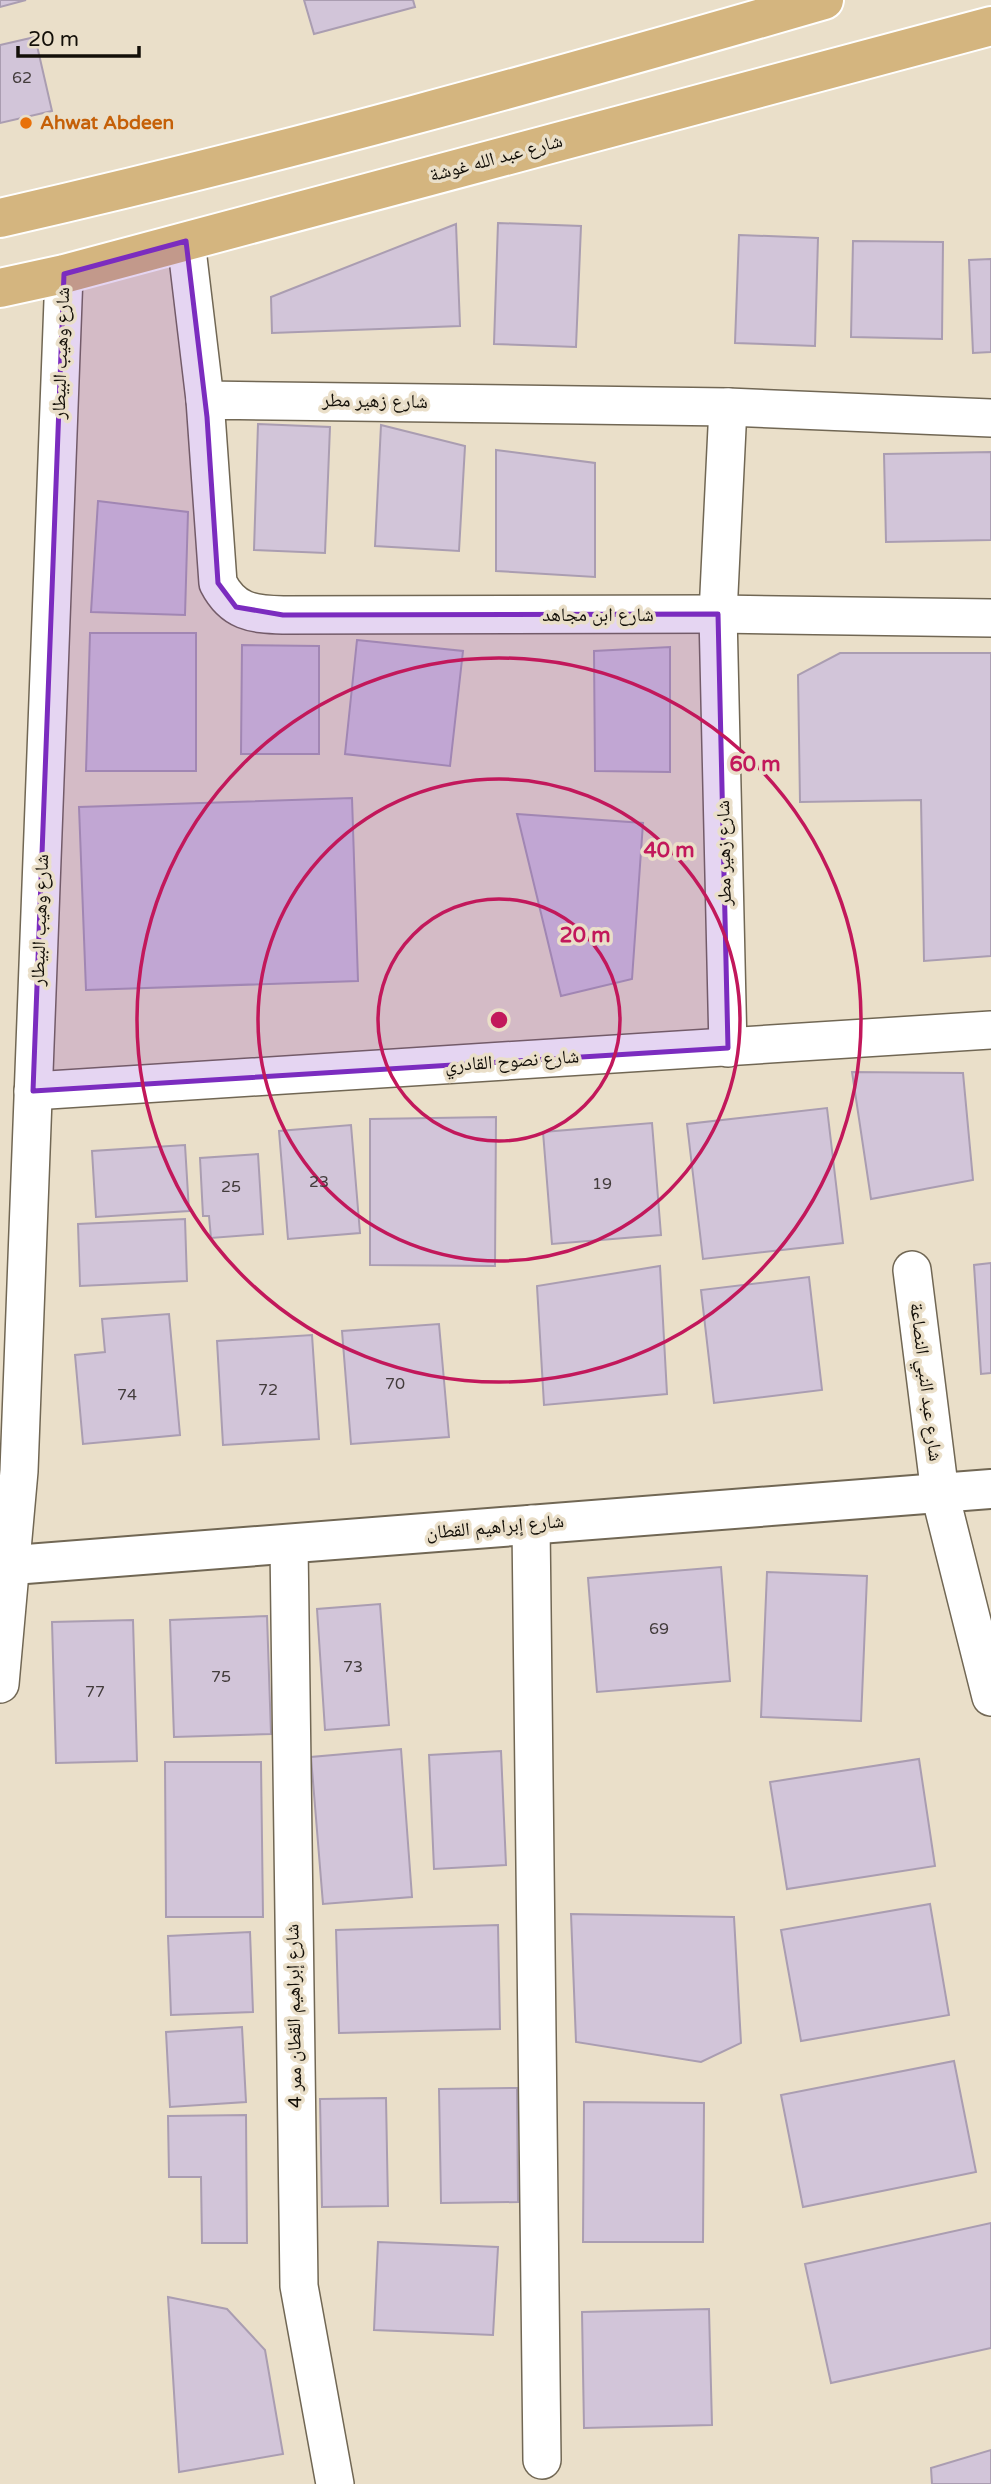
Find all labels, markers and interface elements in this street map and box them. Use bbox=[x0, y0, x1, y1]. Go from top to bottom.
scale bar bbox=[18, 14, 138, 58]
text: 20 m bbox=[28, 27, 79, 52]
house number: 62 bbox=[12, 68, 32, 88]
place label: Ahwat Abdeen bbox=[40, 112, 174, 134]
marker: Ahwat Abdeen bbox=[18, 115, 34, 131]
street label: شارع عبد الله غوشة bbox=[427, 130, 565, 186]
street label: شارع وهيب البيطار bbox=[48, 287, 74, 420]
street label: شارع زهير مطر bbox=[321, 389, 428, 413]
street label: شارع ابن مجاهد bbox=[542, 604, 654, 626]
text: 60 m bbox=[729, 752, 781, 777]
street label: شارع زهير مطر bbox=[712, 800, 736, 907]
text: 40 m bbox=[643, 838, 695, 863]
street label: شارع وهيب البيطار bbox=[27, 854, 53, 987]
text: 20 m bbox=[559, 923, 611, 948]
centre of rings bbox=[487, 1008, 511, 1032]
street label: شارع نصوح القادري bbox=[444, 1045, 580, 1080]
house number: 23 bbox=[309, 1172, 329, 1192]
house number: 19 bbox=[592, 1174, 612, 1194]
house number: 25 bbox=[221, 1177, 241, 1197]
street label: شارع عبد النبي النصاعة bbox=[902, 1301, 947, 1463]
house number: 70 bbox=[385, 1374, 405, 1394]
house number: 72 bbox=[258, 1380, 278, 1400]
house number: 74 bbox=[117, 1385, 137, 1405]
street label: شارع إبراهيم القطان bbox=[425, 1510, 565, 1546]
house number: 69 bbox=[649, 1619, 669, 1639]
house number: 73 bbox=[343, 1657, 363, 1677]
house number: 75 bbox=[211, 1667, 231, 1687]
house number: 77 bbox=[85, 1682, 105, 1702]
street label: شارع إبراهيم القطان ممر 4 bbox=[281, 1924, 309, 2108]

